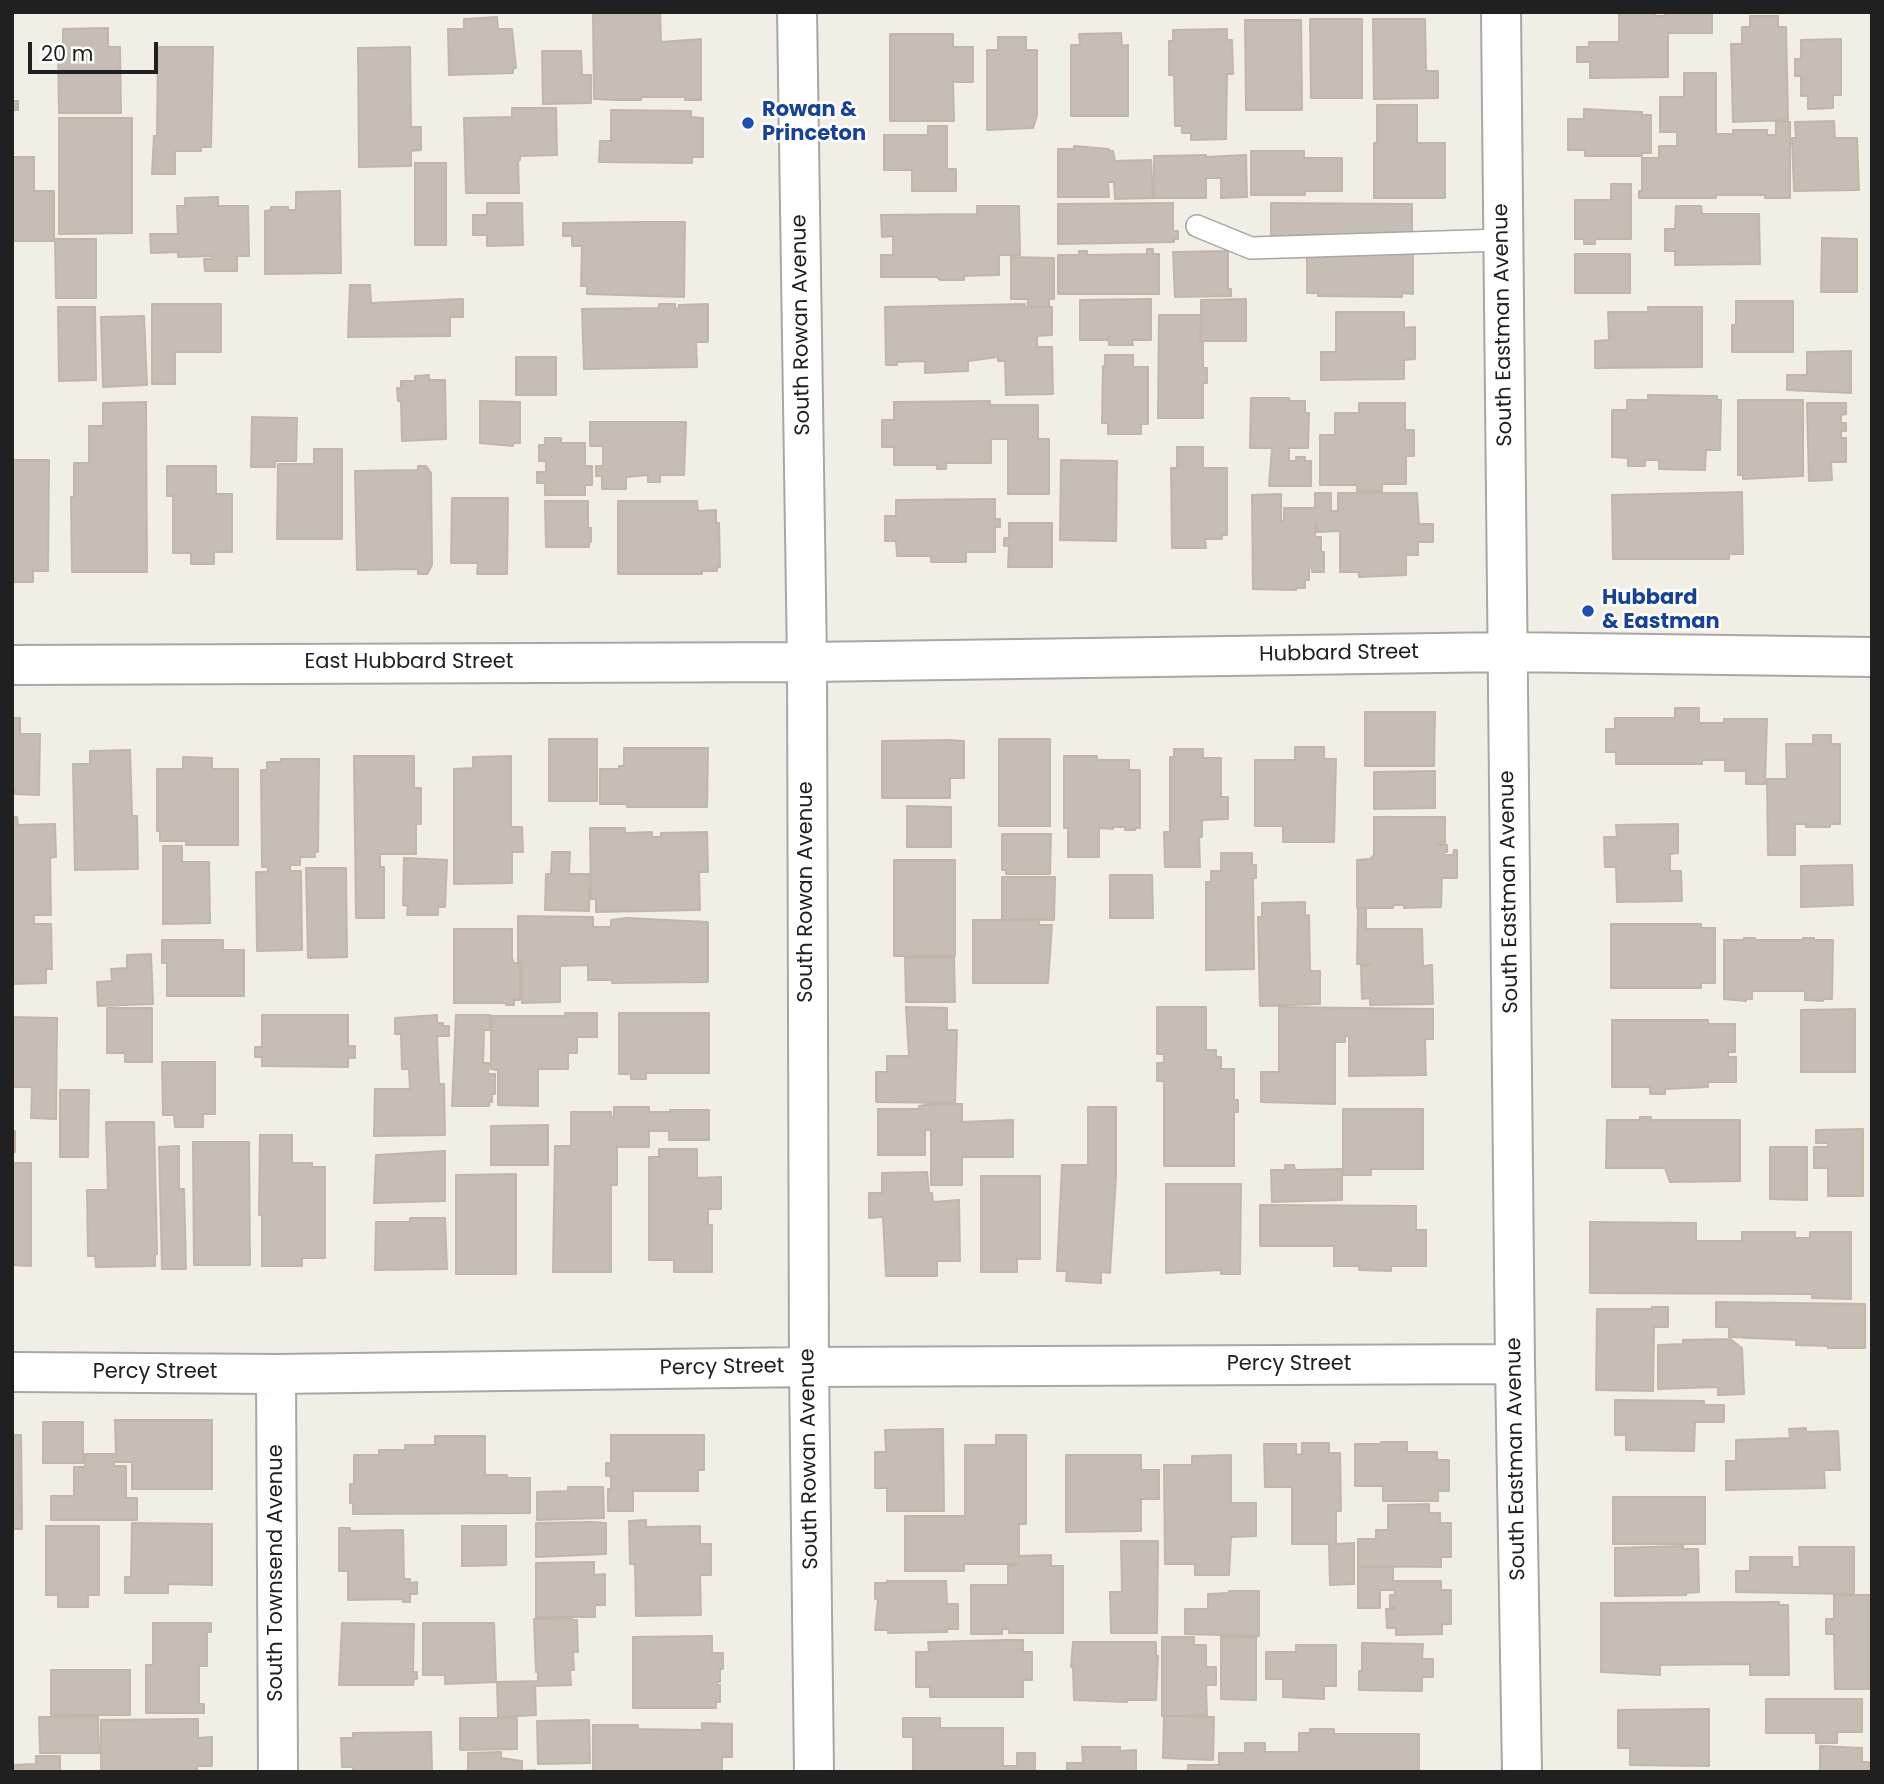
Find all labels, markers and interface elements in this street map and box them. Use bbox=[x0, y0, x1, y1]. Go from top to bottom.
scale bar bbox=[32, 28, 161, 72]
text: 20 m bbox=[41, 39, 94, 68]
place label: Rowan & Princeton bbox=[762, 98, 866, 148]
marker: Rowan & Princeton bbox=[740, 115, 756, 131]
street label: South Eastman Avenue bbox=[1489, 203, 1519, 447]
street label: South Rowan Avenue bbox=[787, 214, 817, 436]
place label: Hubbard & Eastman bbox=[1602, 586, 1720, 636]
marker: Hubbard & Eastman bbox=[1580, 603, 1596, 619]
street label: Hubbard Street bbox=[1259, 640, 1419, 668]
street label: East Hubbard Street bbox=[305, 650, 513, 676]
street label: South Eastman Avenue bbox=[1495, 770, 1525, 1014]
street label: South Rowan Avenue bbox=[794, 781, 820, 1003]
street label: South Eastman Avenue bbox=[1502, 1337, 1532, 1581]
street label: South Rowan Avenue bbox=[795, 1348, 825, 1570]
street label: Percy Street bbox=[1227, 1352, 1351, 1378]
street label: Percy Street bbox=[659, 1354, 785, 1382]
street label: Percy Street bbox=[93, 1360, 217, 1386]
street label: South Townsend Avenue bbox=[264, 1444, 290, 1702]

